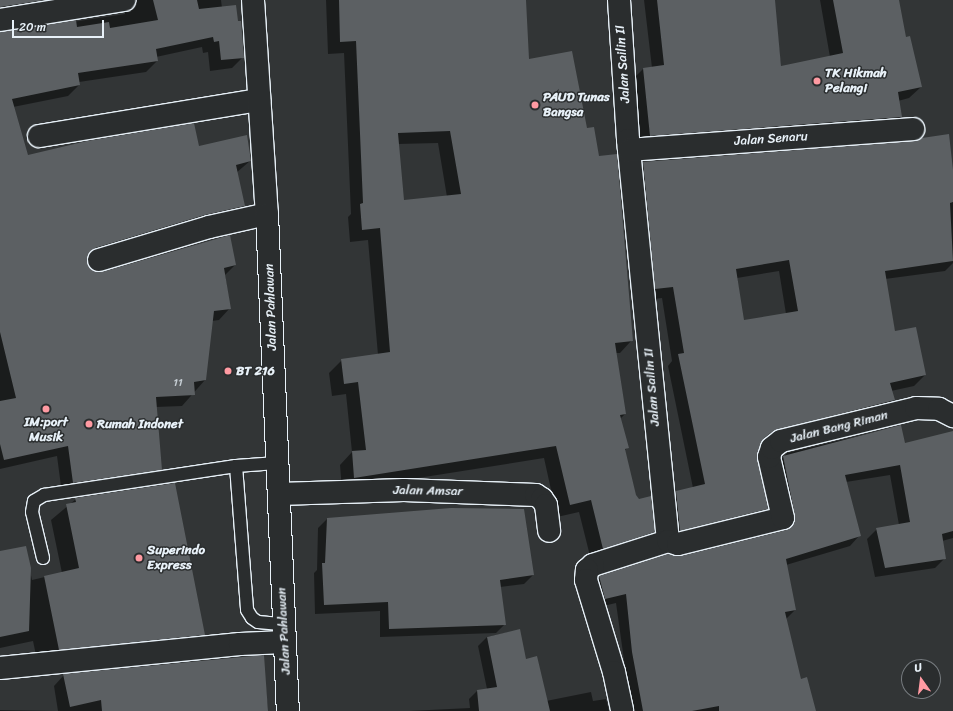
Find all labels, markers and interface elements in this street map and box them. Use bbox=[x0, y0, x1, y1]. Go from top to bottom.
scale bar bbox=[14, 12, 106, 38]
text: 20 m bbox=[19, 16, 46, 38]
street label: Jalan Sailin II bbox=[612, 24, 634, 104]
place label: TK Hikmah Pelangi bbox=[825, 66, 887, 97]
marker: TK Hikmah Pelangi bbox=[812, 76, 822, 86]
place label: PAUD Tunas Bangsa bbox=[543, 90, 610, 121]
marker: PAUD Tunas Bangsa bbox=[530, 100, 540, 110]
street label: Jalan Senaru bbox=[734, 129, 808, 149]
street label: Jalan Pahlawan bbox=[262, 263, 280, 351]
street label: Jalan Sailin II bbox=[641, 347, 663, 427]
place label: BT 216 bbox=[236, 363, 275, 379]
marker: BT 216 bbox=[223, 366, 233, 376]
house number: 11 bbox=[173, 376, 183, 390]
marker: IM:port Musik bbox=[41, 404, 51, 414]
street label: Jalan Bang Riman bbox=[789, 407, 889, 447]
place label: IM:port Musik bbox=[24, 415, 68, 446]
place label: Rumah Indonet bbox=[97, 416, 184, 432]
marker: Rumah Indonet bbox=[84, 419, 94, 429]
street label: Jalan Amsar bbox=[393, 483, 463, 499]
place label: Superindo Express bbox=[147, 543, 205, 574]
marker: Superindo Express bbox=[134, 553, 144, 563]
street label: Jalan Pahlawan bbox=[274, 587, 294, 675]
text: U bbox=[912, 658, 924, 678]
north arrow bbox=[901, 659, 941, 699]

